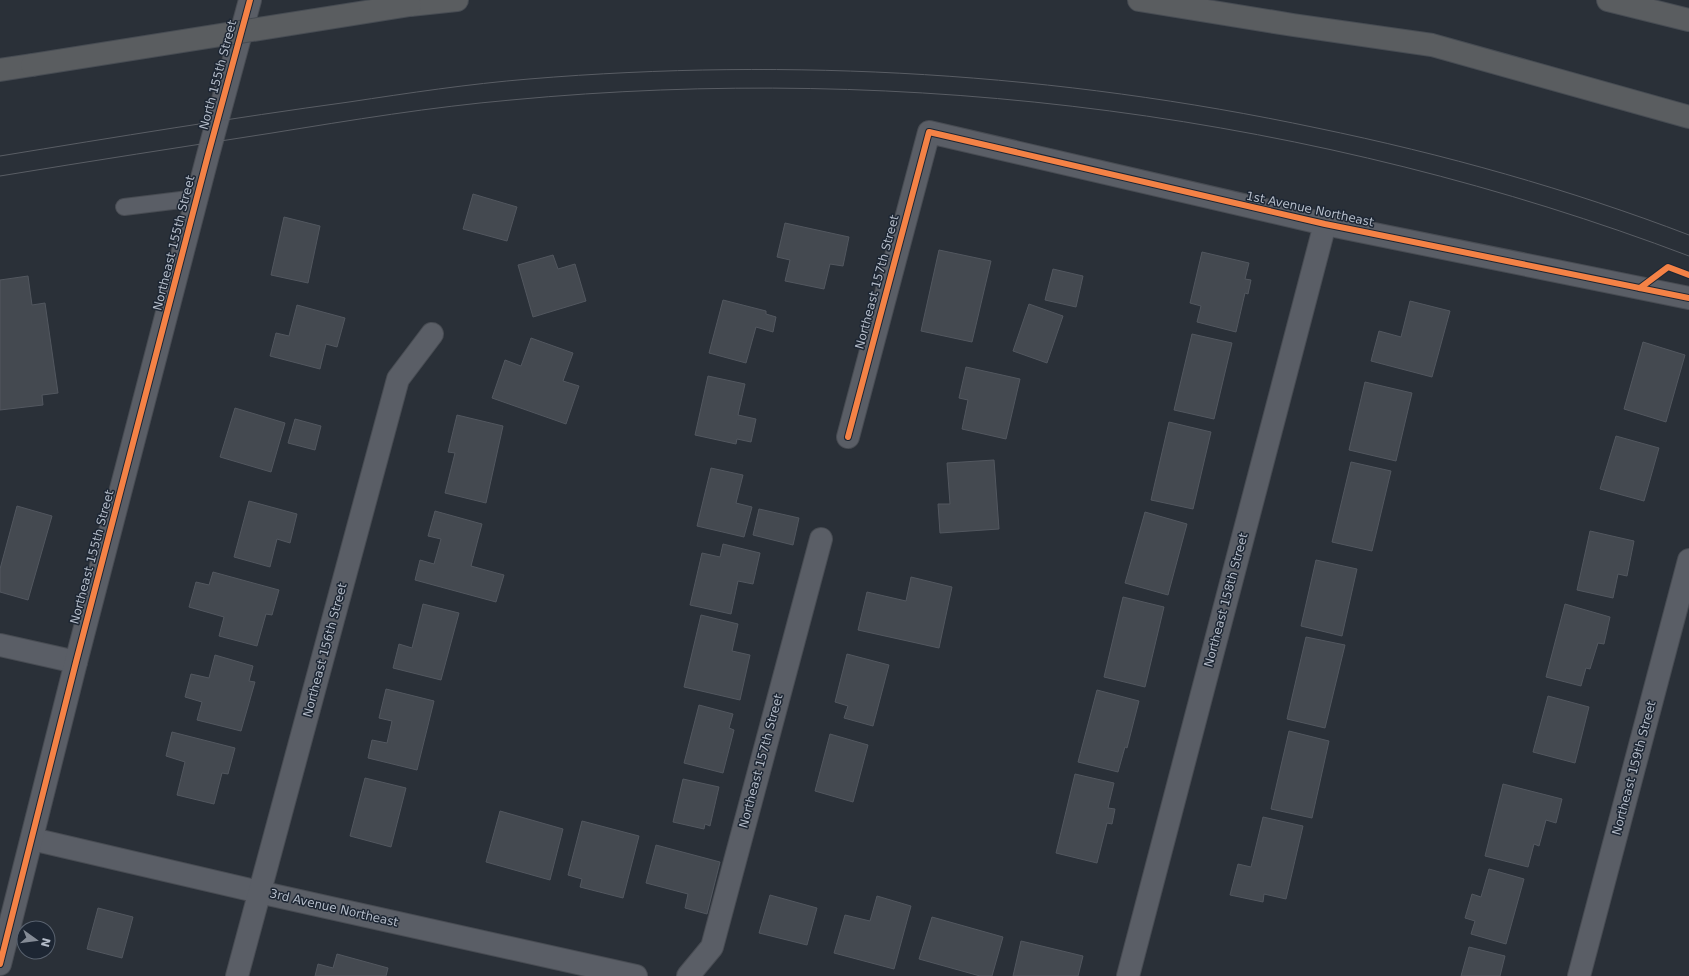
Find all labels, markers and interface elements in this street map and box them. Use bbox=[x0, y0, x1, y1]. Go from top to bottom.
street label: North 155th Street bbox=[197, 18, 239, 131]
street label: Northeast 155th Street bbox=[150, 174, 198, 312]
street label: 1st Avenue Northeast bbox=[1245, 189, 1375, 229]
street label: Northeast 157th Street bbox=[852, 213, 902, 351]
street label: Northeast 155th Street bbox=[67, 488, 117, 626]
street label: Northeast 158th Street bbox=[1201, 531, 1251, 669]
street label: Northeast 156th Street bbox=[300, 581, 350, 719]
street label: Northeast 157th Street bbox=[736, 692, 786, 830]
street label: Northeast 159th Street bbox=[1609, 699, 1659, 837]
street label: 3rd Avenue Northeast bbox=[268, 886, 400, 930]
north arrow bbox=[16, 920, 56, 960]
text: N bbox=[38, 936, 53, 948]

